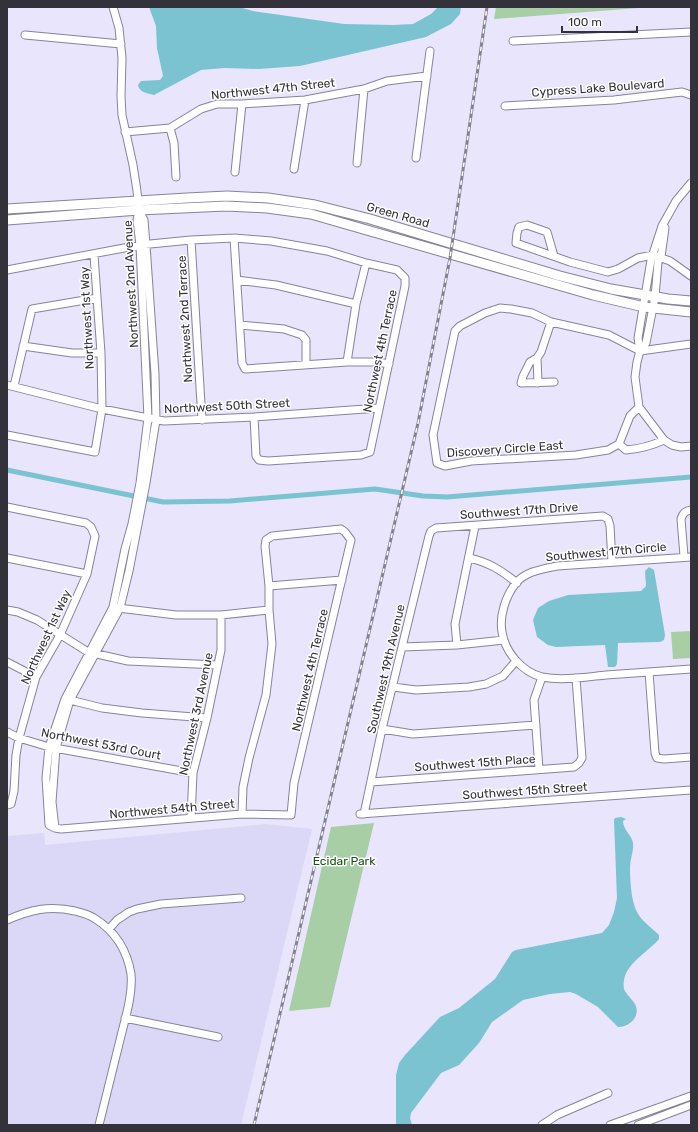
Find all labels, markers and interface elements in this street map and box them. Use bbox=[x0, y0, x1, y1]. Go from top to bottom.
scale bar bbox=[562, 8, 637, 34]
text: 100 m bbox=[568, 15, 602, 29]
street label: Northwest 47th Street bbox=[210, 75, 336, 102]
street label: Cypress Lake Boulevard bbox=[531, 76, 665, 100]
street label: Green Road bbox=[365, 199, 431, 231]
street label: Northwest 2nd Avenue bbox=[121, 220, 141, 348]
street label: Northwest 2nd Terrace bbox=[175, 255, 195, 383]
street label: Northwest 1st Way bbox=[77, 266, 97, 370]
street label: Northwest 4th Terrace bbox=[360, 288, 400, 414]
street label: Northwest 50th Street bbox=[164, 396, 291, 416]
street label: Discovery Circle East bbox=[446, 438, 564, 460]
street label: Southwest 17th Drive bbox=[459, 500, 579, 522]
street label: Southwest 17th Circle bbox=[545, 540, 667, 564]
street label: Northwest 1st Way bbox=[18, 587, 74, 687]
street label: Southwest 19th Avenue bbox=[364, 603, 408, 735]
street label: Northwest 4th Terrace bbox=[289, 607, 331, 733]
street label: Northwest 3rd Avenue bbox=[176, 651, 216, 777]
street label: Northwest 53rd Court bbox=[40, 726, 162, 763]
street label: Southwest 15th Place bbox=[414, 752, 536, 774]
street label: Southwest 15th Street bbox=[462, 780, 588, 802]
street label: Northwest 54th Street bbox=[109, 797, 236, 821]
park label: Ecidar Park bbox=[313, 854, 376, 868]

